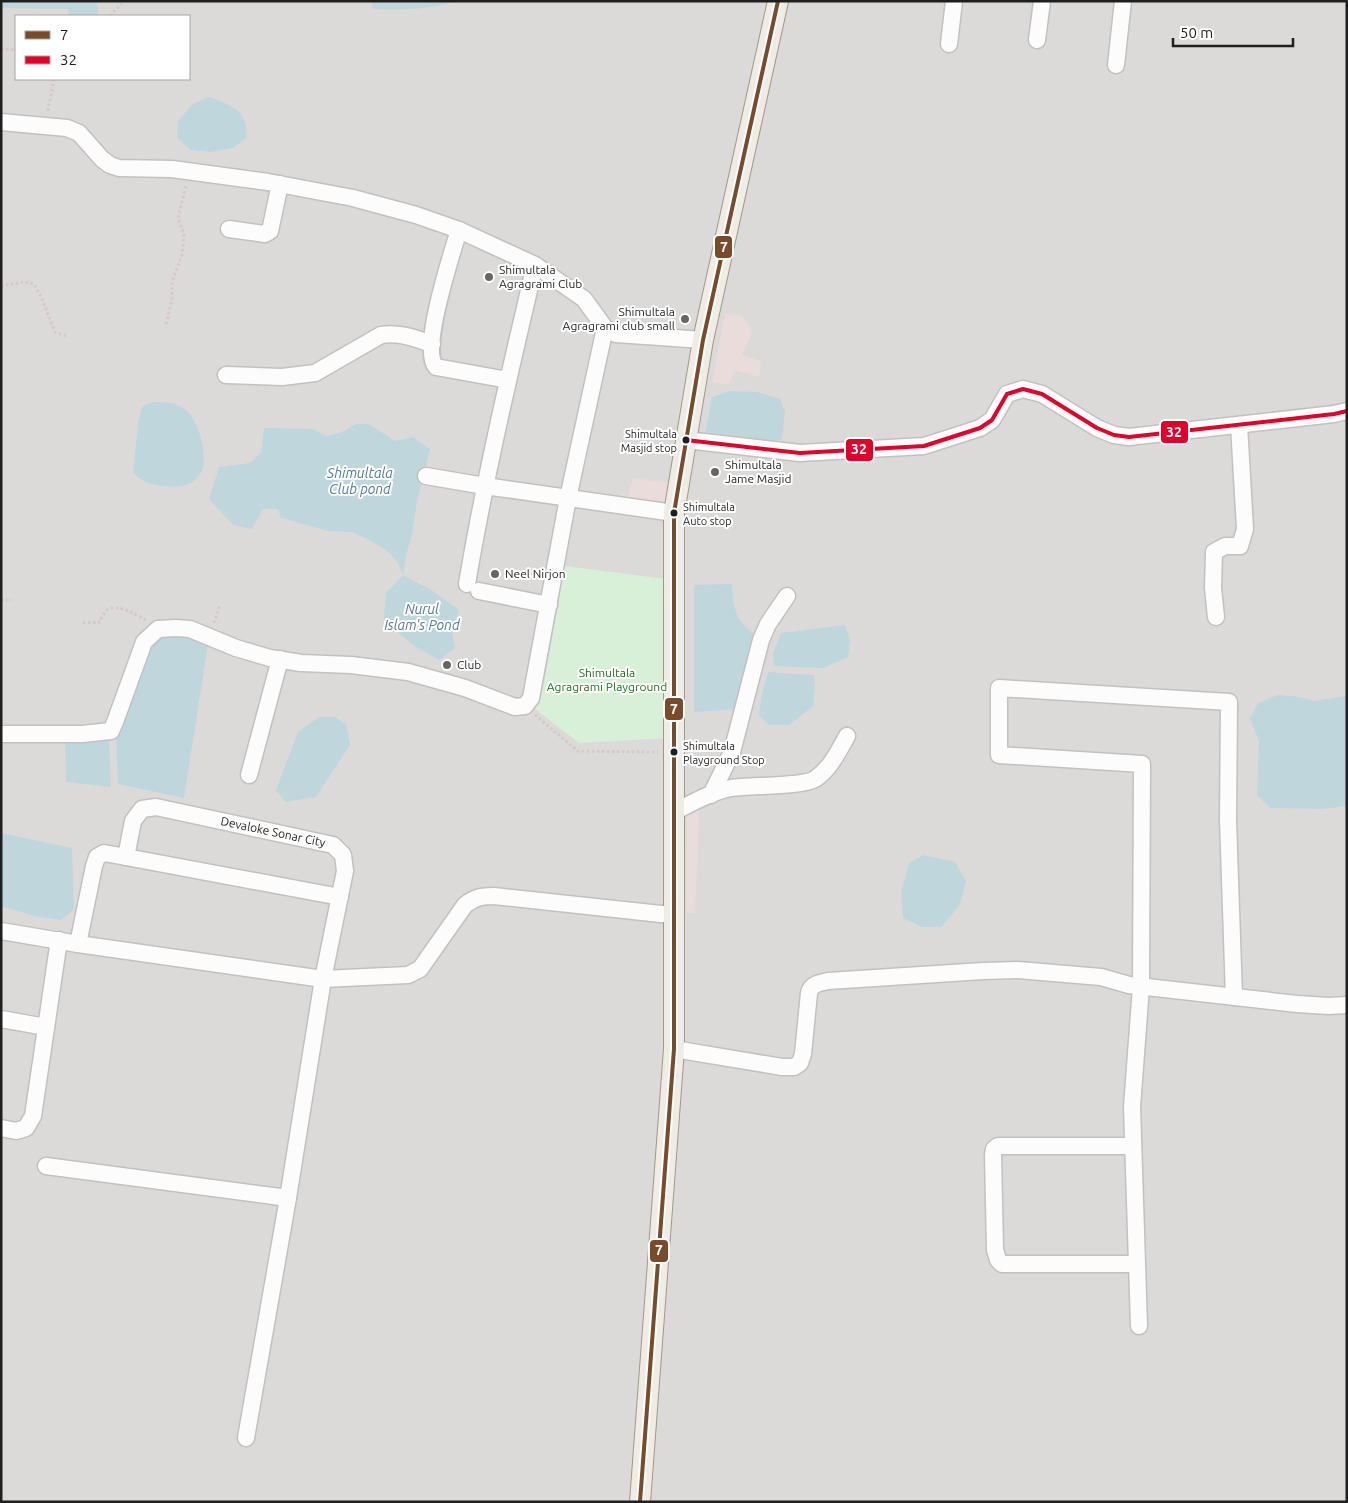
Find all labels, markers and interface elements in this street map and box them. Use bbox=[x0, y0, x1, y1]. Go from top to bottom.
legend bbox=[15, 15, 190, 80]
scale bar bbox=[1173, 15, 1293, 47]
text: 50 m bbox=[1180, 24, 1213, 41]
text: 7 bbox=[60, 26, 68, 43]
text: 32 bbox=[60, 51, 77, 68]
line badge: 7 bbox=[714, 235, 733, 259]
text: 7 bbox=[720, 239, 728, 255]
place label: Shimultala Agragrami Club bbox=[499, 263, 582, 290]
marker: Shimultala Agragrami Club bbox=[483, 271, 495, 283]
place label: Shimultala Agragrami club small bbox=[563, 305, 675, 332]
marker: Shimultala Agragrami club small bbox=[679, 313, 691, 325]
line badge: 32 bbox=[1160, 420, 1189, 444]
text: 32 bbox=[1166, 424, 1182, 440]
place label: Shimultala Masjid stop bbox=[621, 428, 677, 454]
marker: Shimultala Masjid stop bbox=[681, 435, 691, 445]
line badge: 32 bbox=[845, 438, 874, 462]
text: 32 bbox=[851, 441, 867, 457]
place label: Shimultala Jame Masjid bbox=[725, 458, 791, 485]
water label: Shimultala Club pond bbox=[326, 465, 393, 497]
marker: Shimultala Jame Masjid bbox=[709, 466, 721, 478]
place label: Shimultala Auto stop bbox=[683, 501, 735, 527]
marker: Shimultala Auto stop bbox=[669, 508, 679, 518]
place label: Neel Nirjon bbox=[505, 567, 566, 580]
marker: Neel Nirjon bbox=[489, 568, 501, 580]
water label: Nurul Islam's Pond bbox=[384, 601, 461, 633]
place label: Club bbox=[457, 658, 481, 671]
marker: Club bbox=[441, 659, 453, 671]
park label: Shimultala Agragrami Playground bbox=[547, 666, 667, 693]
line badge: 7 bbox=[664, 697, 684, 721]
text: 7 bbox=[670, 701, 678, 717]
place label: Shimultala Playground Stop bbox=[683, 740, 765, 766]
marker: Shimultala Playground Stop bbox=[669, 747, 679, 757]
street label: Devaloke Sonar City bbox=[219, 814, 327, 849]
line badge: 7 bbox=[649, 1239, 669, 1263]
text: 7 bbox=[655, 1242, 663, 1258]

